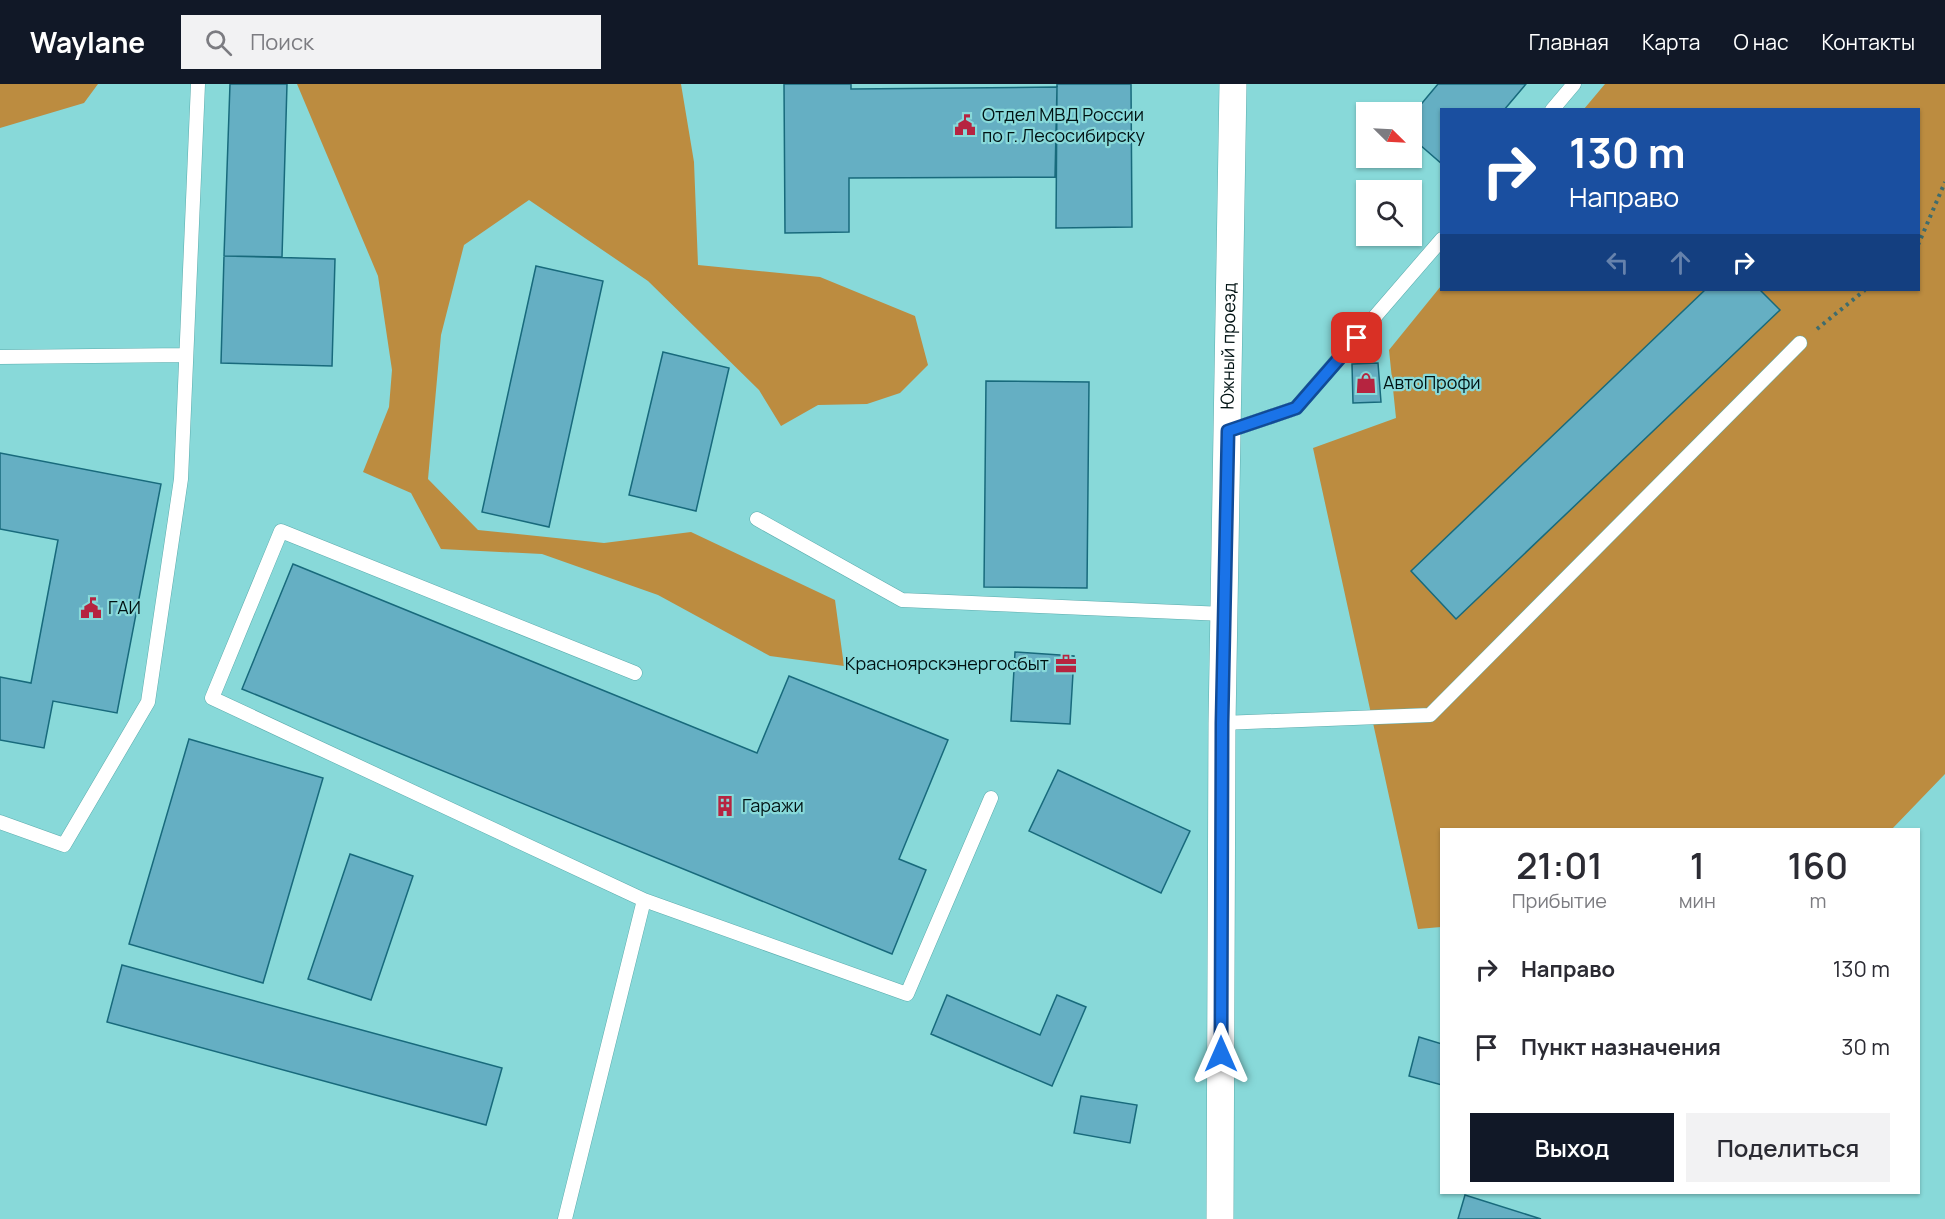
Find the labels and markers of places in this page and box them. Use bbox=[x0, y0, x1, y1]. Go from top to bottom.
place label: Отдел МВД России по г. Лесосибирску bbox=[982, 102, 1146, 147]
public building icon: Отдел МВД России по г. Лесосибирску bbox=[953, 113, 977, 137]
pin bbox=[1331, 312, 1382, 363]
place label: АвтоПрофи bbox=[1383, 370, 1481, 394]
shop icon: АвтоПрофи bbox=[1354, 371, 1378, 395]
place label: ГАИ bbox=[108, 595, 141, 619]
public building icon: ГАИ bbox=[79, 596, 103, 620]
place label: Красноярскэнергосбыт bbox=[845, 651, 1049, 675]
office icon: Красноярскэнергосбыт bbox=[1054, 652, 1078, 676]
place label: Гаражи bbox=[742, 793, 804, 817]
building icon: Гаражи bbox=[713, 794, 737, 818]

